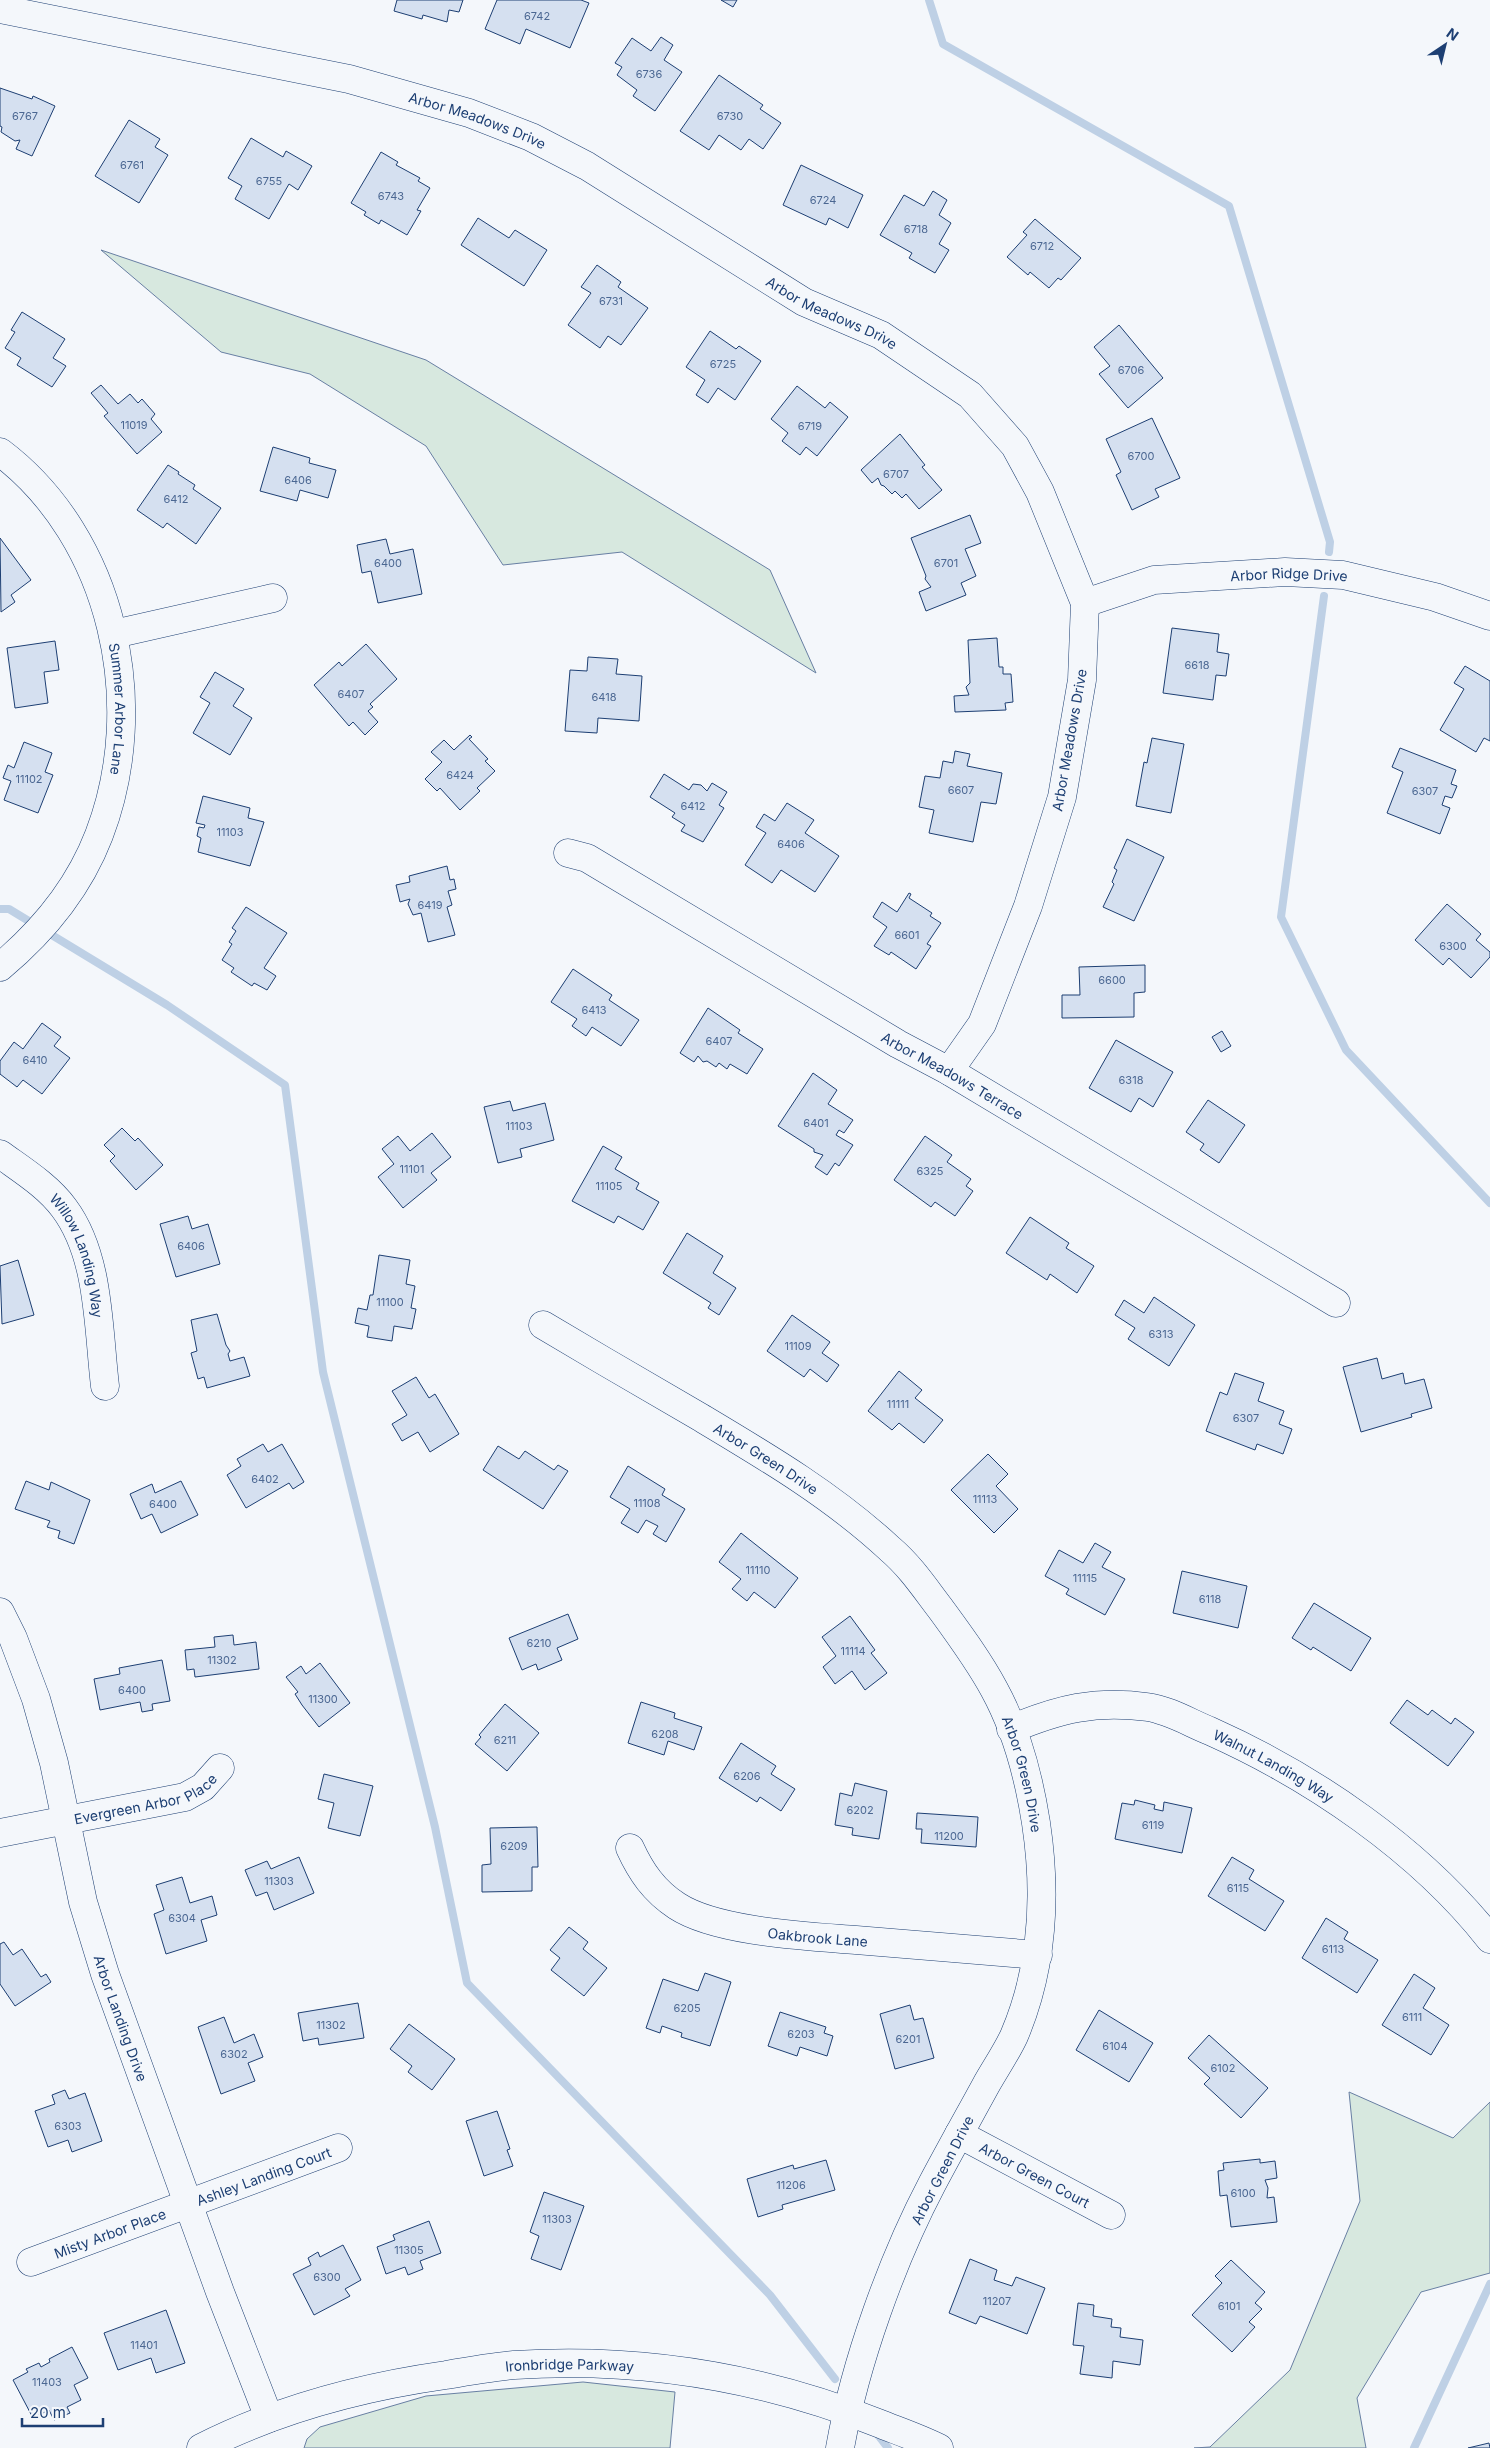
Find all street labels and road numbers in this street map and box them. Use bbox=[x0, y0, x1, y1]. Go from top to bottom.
street label: Arbor Meadows Drive bbox=[407, 88, 549, 152]
street label: Arbor Meadows Drive bbox=[763, 272, 901, 352]
street label: Arbor Ridge Drive bbox=[1230, 563, 1350, 584]
street label: Summer Arbor Lane bbox=[106, 641, 130, 776]
street label: Arbor Meadows Drive bbox=[1048, 667, 1090, 813]
street label: Arbor Meadows Terrace bbox=[879, 1028, 1027, 1122]
street label: Willow Landing Way bbox=[47, 1190, 107, 1319]
street label: Arbor Green Drive bbox=[711, 1419, 822, 1498]
street label: Arbor Green Drive bbox=[999, 1713, 1046, 1833]
street label: Walnut Landing Way bbox=[1211, 1725, 1337, 1806]
street label: Evergreen Arbor Place bbox=[72, 1770, 220, 1827]
street label: Oakbrook Lane bbox=[767, 1923, 869, 1949]
street label: Arbor Landing Drive bbox=[91, 1953, 152, 2084]
street label: Arbor Green Drive bbox=[907, 2113, 977, 2227]
street label: Arbor Green Court bbox=[977, 2138, 1093, 2211]
street label: Ashley Landing Court bbox=[194, 2143, 334, 2208]
street label: Misty Arbor Place bbox=[52, 2204, 168, 2261]
street label: Ironbridge Parkway bbox=[504, 2355, 635, 2374]

